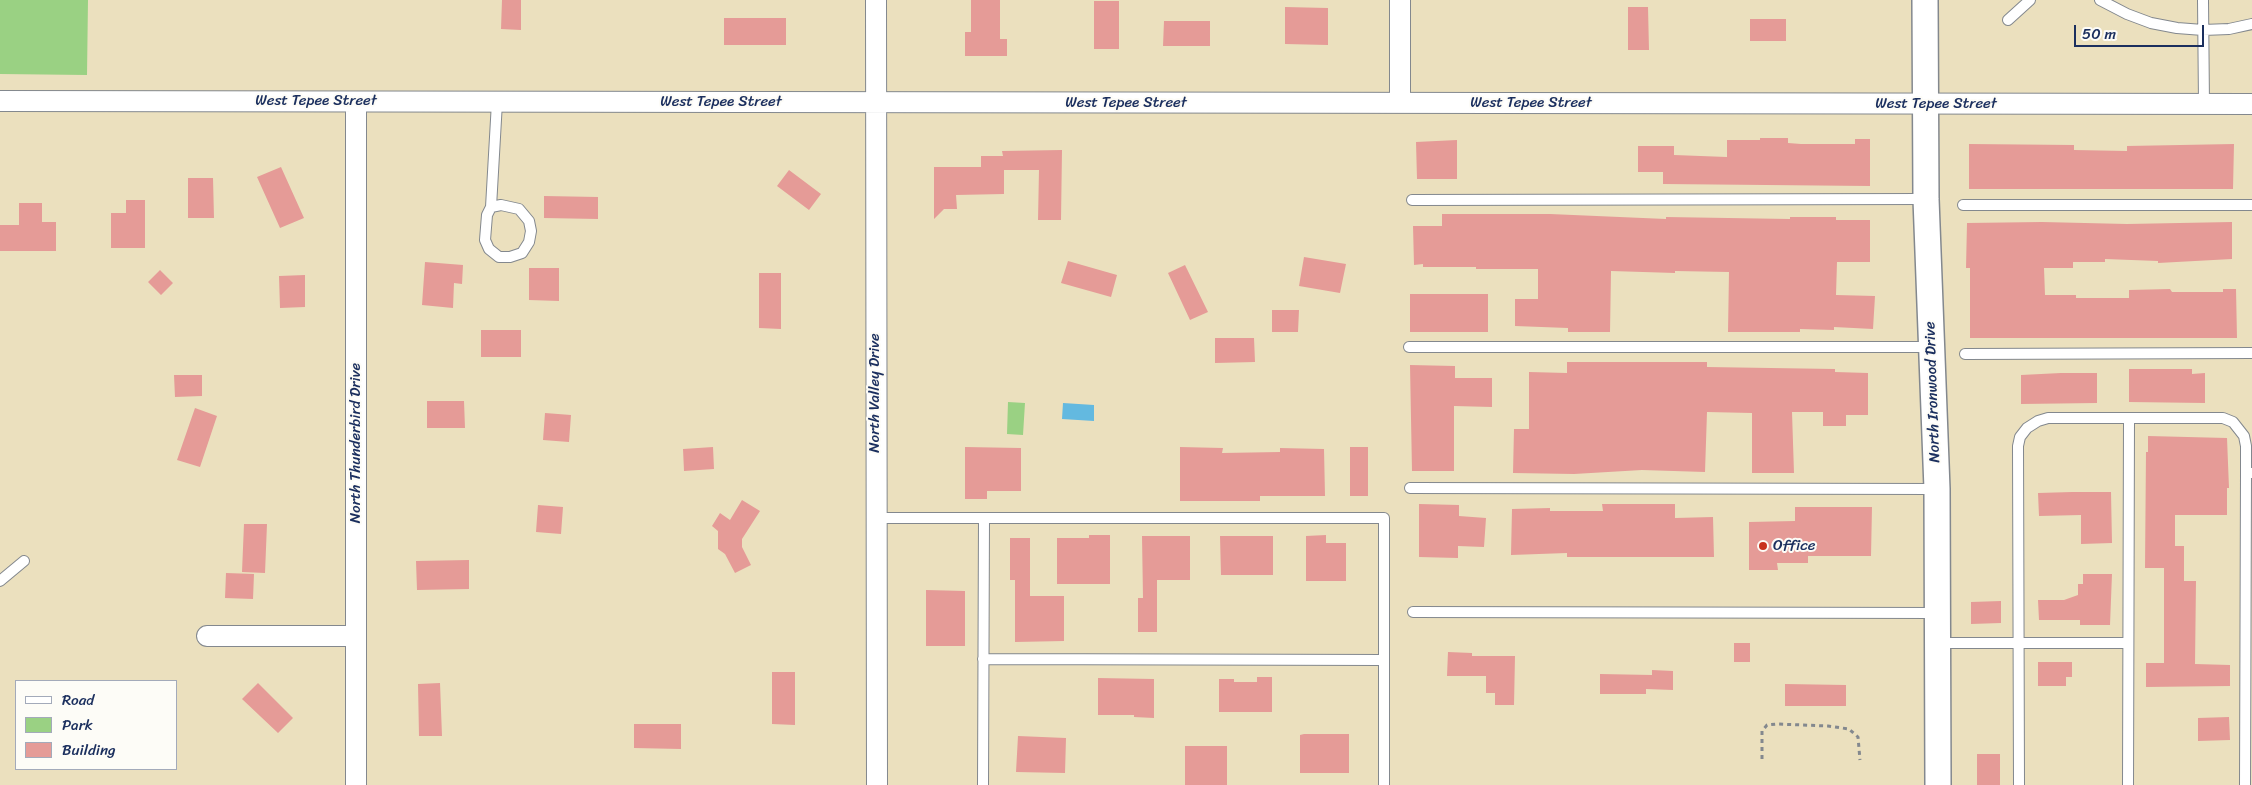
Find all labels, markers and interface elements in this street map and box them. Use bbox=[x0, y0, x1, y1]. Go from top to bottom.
scale bar bbox=[2077, 15, 2207, 47]
text: 50 m bbox=[2082, 21, 2116, 47]
street label: West Tepee Street bbox=[255, 92, 377, 110]
street label: West Tepee Street bbox=[660, 93, 782, 111]
street label: West Tepee Street bbox=[1065, 94, 1187, 112]
street label: West Tepee Street bbox=[1470, 94, 1592, 112]
street label: West Tepee Street bbox=[1875, 95, 1997, 113]
street label: North Ironwood Drive bbox=[1922, 321, 1944, 463]
street label: North Valley Drive bbox=[866, 333, 884, 453]
street label: North Thunderbird Drive bbox=[347, 363, 365, 523]
place label: Office bbox=[1773, 537, 1815, 555]
marker: Office bbox=[1757, 540, 1769, 552]
legend bbox=[15, 680, 178, 770]
text: Road bbox=[62, 687, 94, 713]
text: Park bbox=[62, 712, 93, 738]
text: Building bbox=[62, 737, 116, 763]

